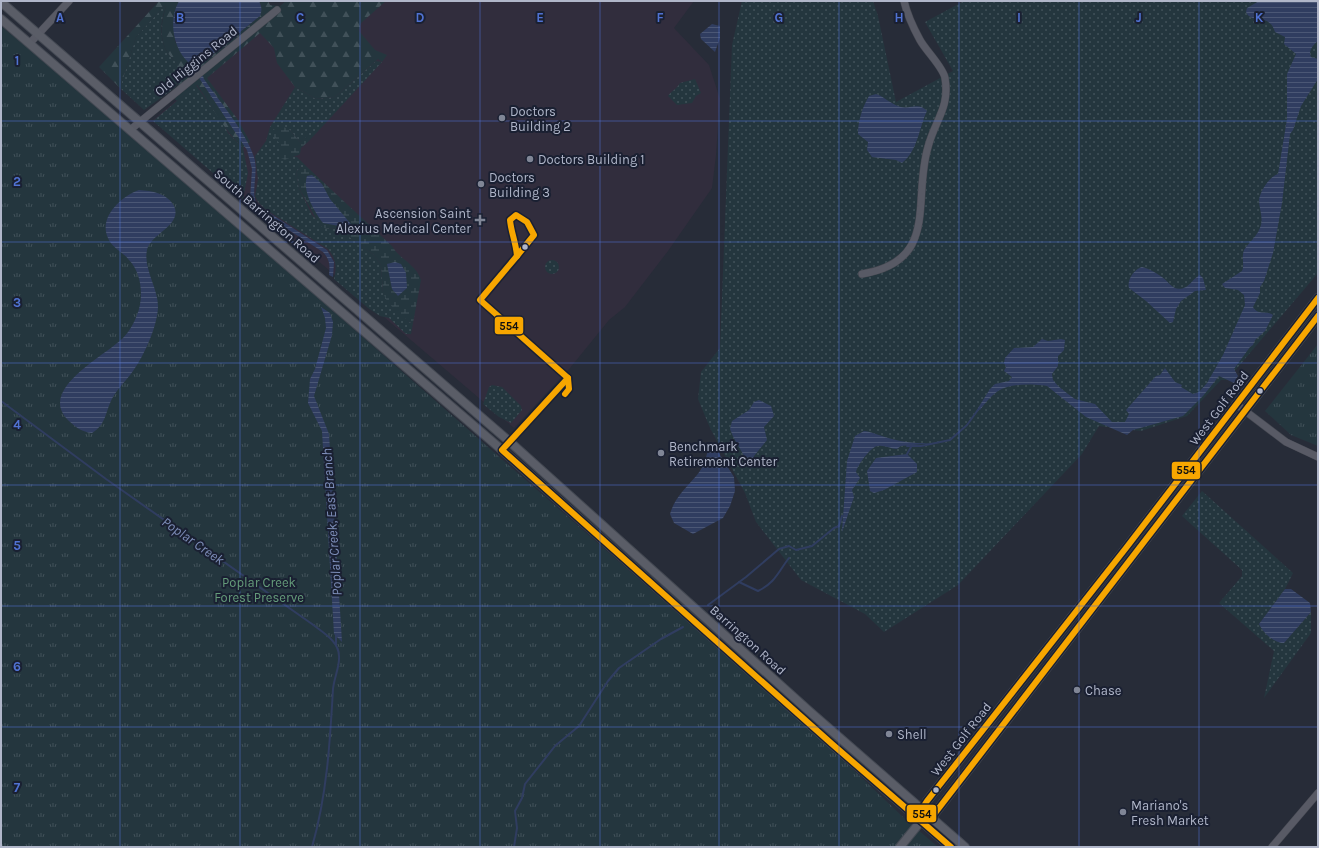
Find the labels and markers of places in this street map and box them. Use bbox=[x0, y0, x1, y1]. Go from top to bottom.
place label: Doctors Building 2 bbox=[510, 104, 571, 134]
marker: Doctors Building 2 bbox=[497, 113, 507, 123]
place label: Doctors Building 1 bbox=[538, 152, 645, 167]
marker: Doctors Building 1 bbox=[525, 154, 535, 164]
place label: Doctors Building 3 bbox=[489, 170, 550, 200]
marker: Doctors Building 3 bbox=[476, 179, 486, 189]
place label: Ascension Saint Alexius Medical Center bbox=[336, 206, 471, 236]
marker: Ascension Saint Alexius Medical Center bbox=[474, 214, 486, 226]
unlabelled marker bbox=[520, 242, 530, 252]
unlabelled marker bbox=[1255, 386, 1265, 396]
place label: Benchmark Retirement Center bbox=[669, 439, 777, 469]
marker: Benchmark Retirement Center bbox=[656, 448, 666, 458]
place label: Chase bbox=[1085, 683, 1122, 698]
marker: Chase bbox=[1072, 685, 1082, 695]
place label: Shell bbox=[897, 727, 927, 742]
marker: Shell bbox=[884, 729, 894, 739]
unlabelled marker bbox=[931, 785, 941, 795]
place label: Mariano's Fresh Market bbox=[1131, 798, 1209, 828]
marker: Mariano's Fresh Market bbox=[1118, 807, 1128, 817]

